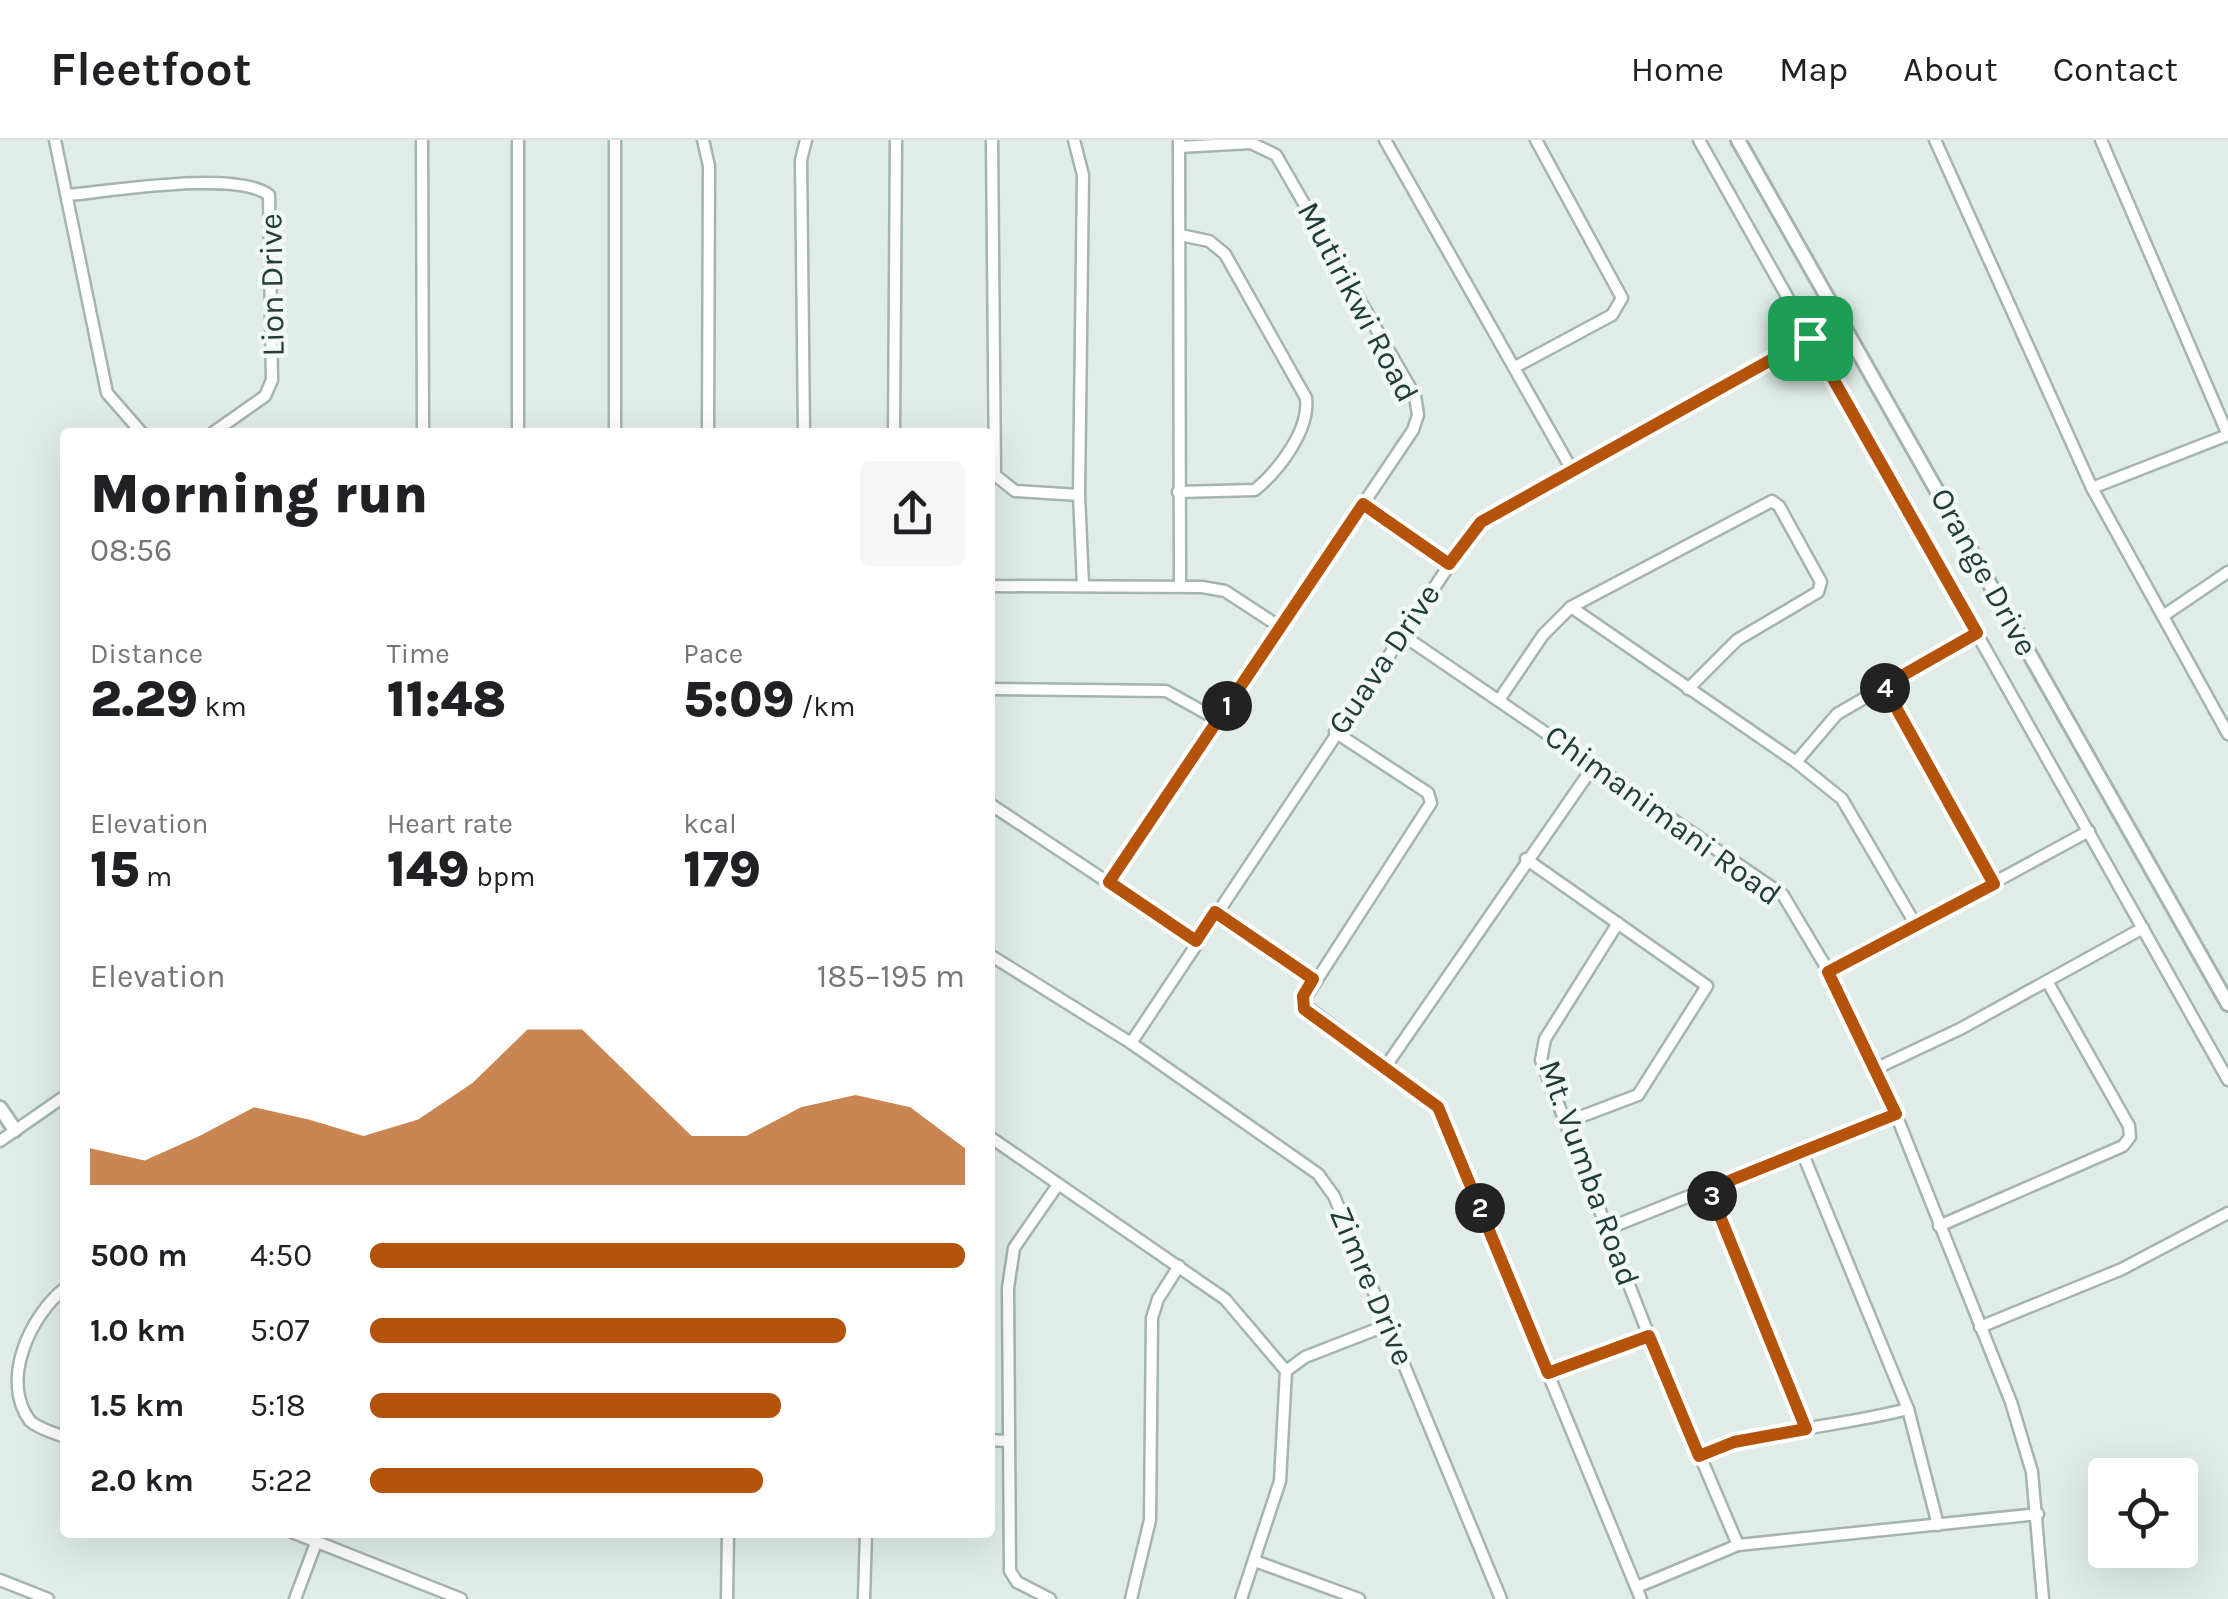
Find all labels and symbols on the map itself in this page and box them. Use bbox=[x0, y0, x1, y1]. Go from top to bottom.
street label: Mutirikwi Road bbox=[1290, 196, 1426, 408]
street label: Lion Drive bbox=[252, 213, 292, 357]
pin bbox=[1768, 296, 1853, 381]
street label: Orange Drive bbox=[1923, 482, 2045, 662]
street label: Guava Drive bbox=[1320, 577, 1448, 741]
pin: 4 bbox=[1860, 663, 1910, 713]
pin: 1 bbox=[1202, 681, 1252, 731]
street label: Chimanimani Road bbox=[1538, 717, 1788, 913]
street label: Mt. Vumba Road bbox=[1531, 1055, 1647, 1291]
pin: 3 bbox=[1687, 1171, 1737, 1221]
pin: 2 bbox=[1455, 1183, 1505, 1233]
street label: Zimre Drive bbox=[1322, 1201, 1422, 1371]

